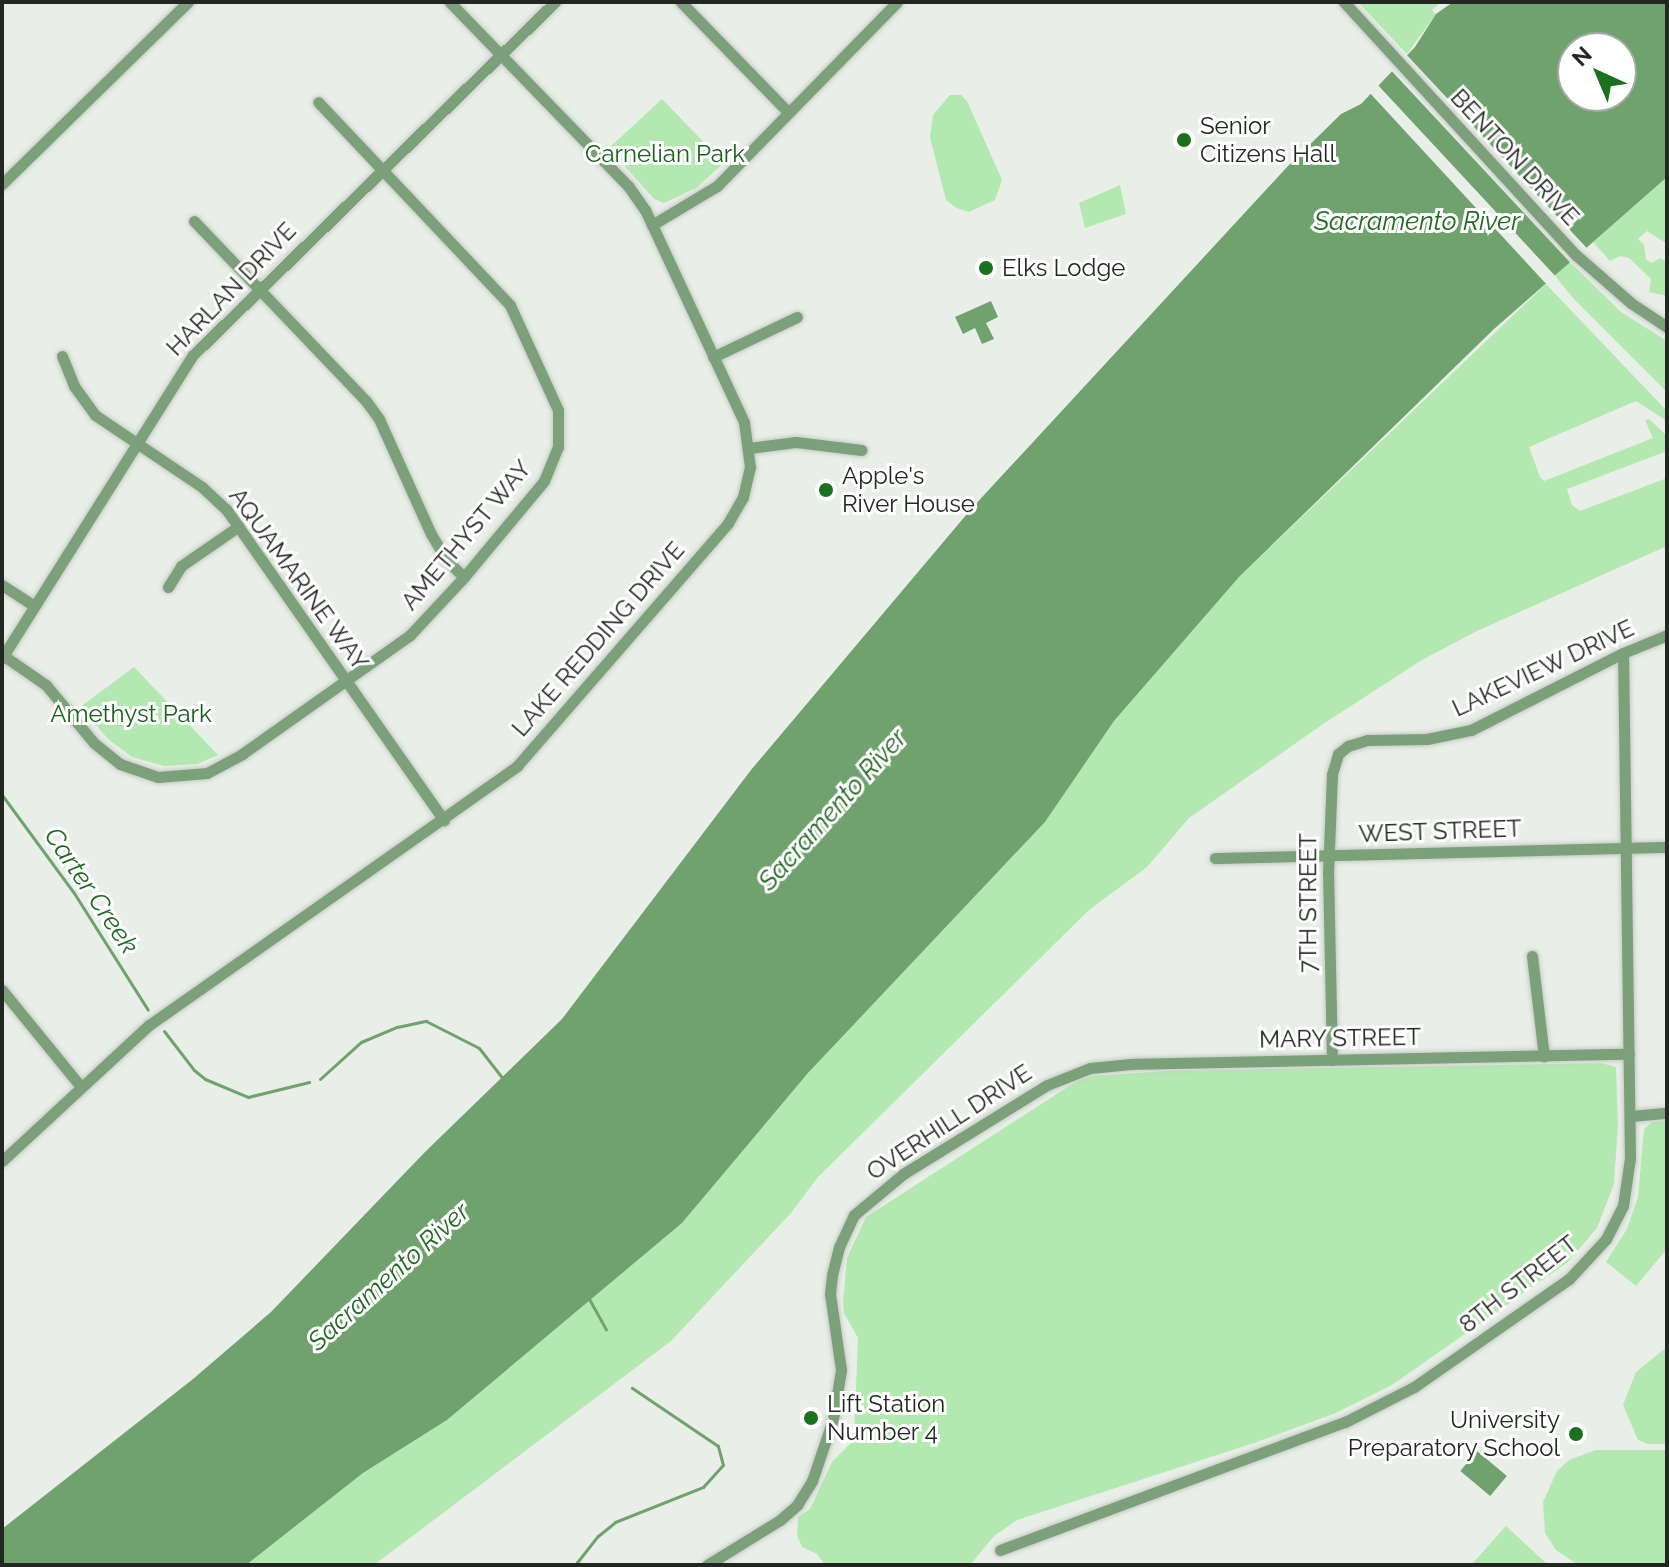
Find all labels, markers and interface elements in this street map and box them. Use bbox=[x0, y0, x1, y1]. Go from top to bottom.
north arrow bbox=[1557, 32, 1637, 112]
text: N bbox=[1567, 41, 1597, 71]
street label: BENTON DRIVE bbox=[1445, 83, 1585, 231]
place label: Senior Citizens Hall bbox=[1200, 112, 1336, 168]
marker: Senior Citizens Hall bbox=[1175, 131, 1193, 149]
park label: Carnelian Park bbox=[585, 140, 745, 168]
water label: Sacramento River bbox=[1314, 206, 1520, 238]
street label: HARLAN DRIVE bbox=[160, 216, 302, 362]
place label: Elks Lodge bbox=[1002, 254, 1125, 282]
marker: Elks Lodge bbox=[977, 259, 995, 277]
street label: AMETHYST WAY bbox=[394, 454, 538, 616]
place label: Apple's River House bbox=[842, 462, 976, 518]
marker: Apple's River House bbox=[817, 481, 835, 499]
street label: AQUAMARINE WAY bbox=[223, 482, 375, 676]
street label: LAKE REDDING DRIVE bbox=[506, 536, 690, 742]
street label: LAKEVIEW DRIVE bbox=[1447, 613, 1639, 723]
park label: Amethyst Park bbox=[50, 700, 212, 728]
water label: Sacramento River bbox=[752, 723, 914, 897]
street label: WEST STREET bbox=[1358, 814, 1522, 848]
water label: Carter Creek bbox=[37, 822, 145, 960]
street label: 7TH STREET bbox=[1294, 833, 1322, 973]
street label: MARY STREET bbox=[1258, 1022, 1422, 1054]
street label: OVERHILL DRIVE bbox=[861, 1058, 1037, 1186]
water label: Sacramento River bbox=[302, 1196, 476, 1358]
street label: 8TH STREET bbox=[1453, 1229, 1583, 1339]
place label: Lift Station Number 4 bbox=[827, 1390, 945, 1446]
place label: University Preparatory School bbox=[1347, 1406, 1560, 1462]
marker: Lift Station Number 4 bbox=[802, 1409, 820, 1427]
marker: University Preparatory School bbox=[1567, 1425, 1585, 1443]

